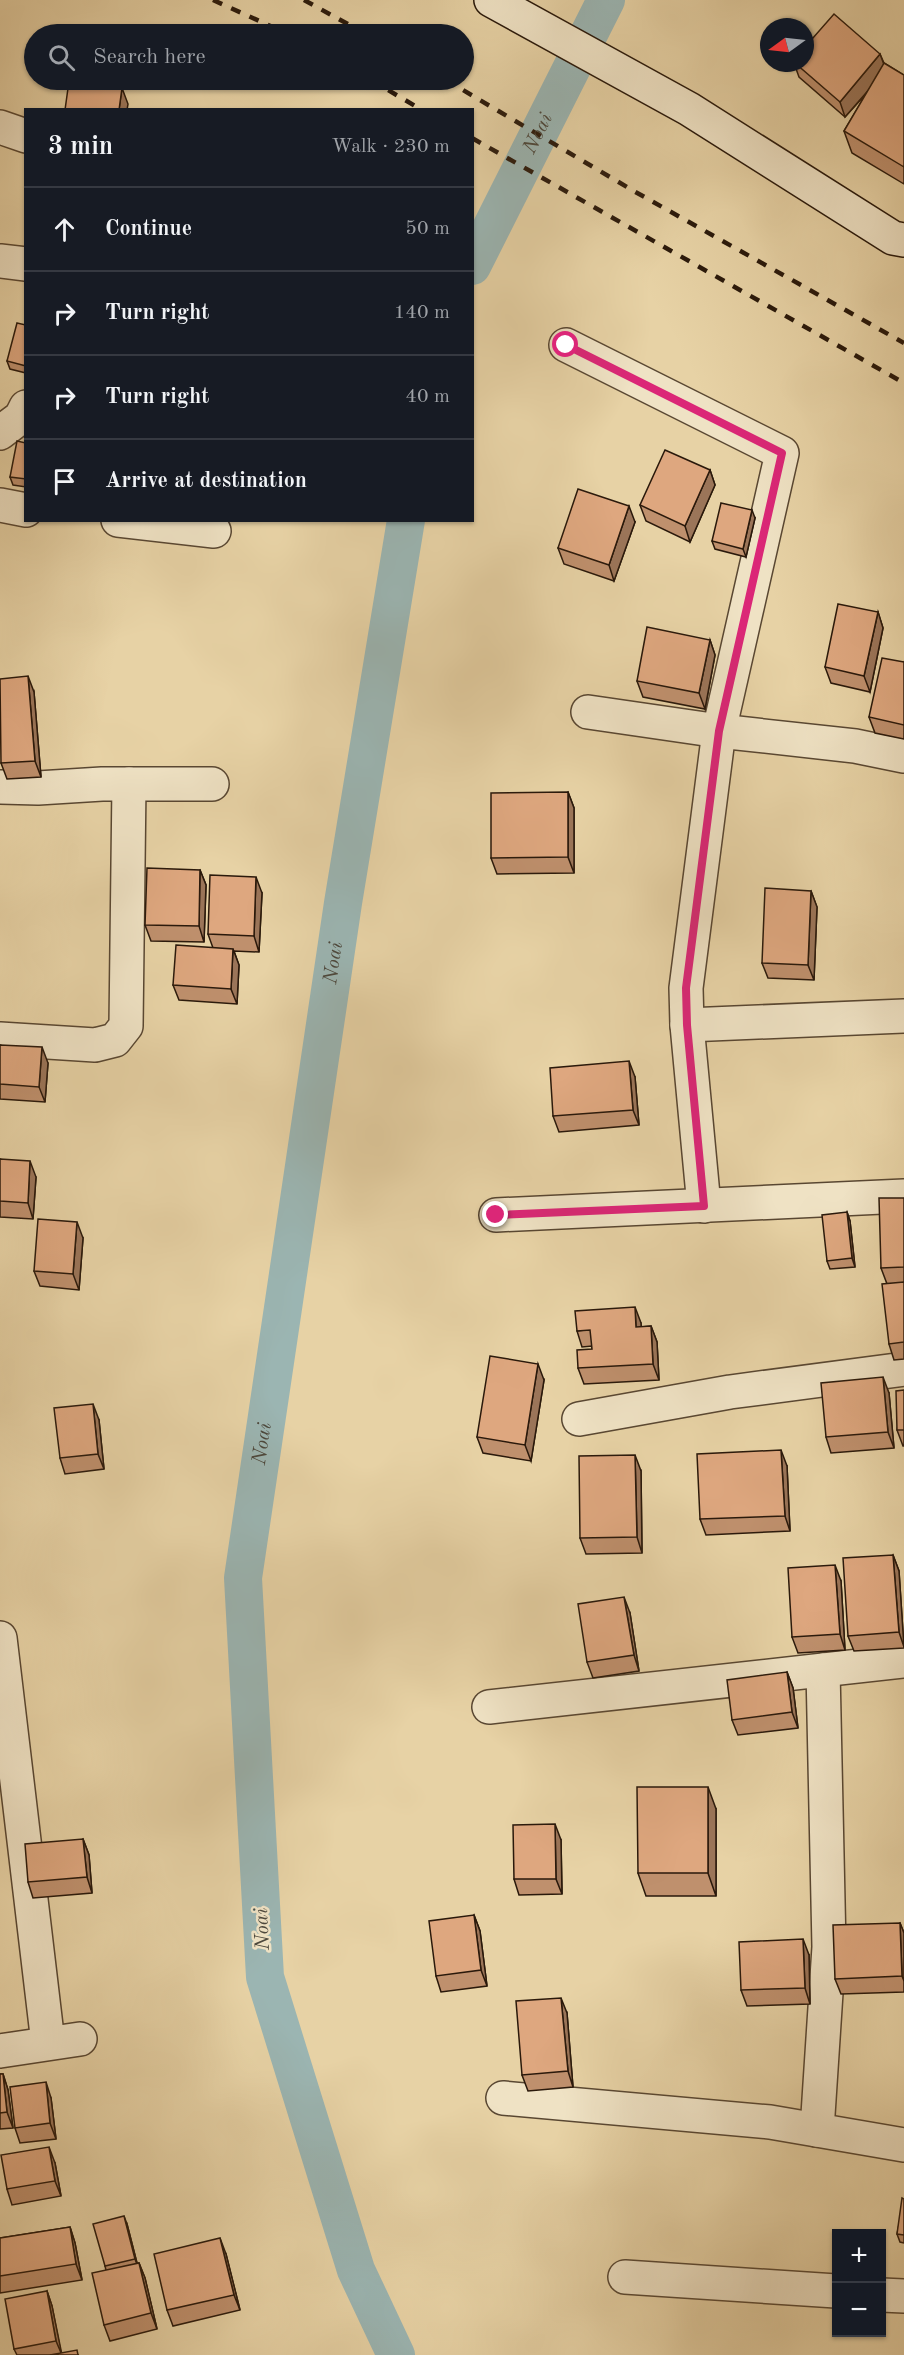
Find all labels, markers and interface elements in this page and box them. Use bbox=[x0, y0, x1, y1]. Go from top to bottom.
north arrow bbox=[760, 18, 814, 72]
search box bbox=[24, 24, 474, 90]
icon: search bbox=[45, 41, 78, 74]
text: Search here bbox=[93, 46, 206, 68]
water label: Noai bbox=[520, 110, 557, 158]
text: 3 min bbox=[48, 134, 113, 160]
text: Walk · 230 m bbox=[331, 137, 450, 157]
icon: ahead bbox=[48, 213, 81, 246]
text: Continue bbox=[105, 218, 192, 240]
text: 50 m bbox=[405, 219, 450, 239]
icon: right bbox=[48, 297, 81, 330]
text: Turn right bbox=[105, 302, 209, 324]
text: 140 m bbox=[394, 303, 450, 323]
route start bbox=[552, 331, 578, 357]
icon: right bbox=[48, 381, 81, 414]
text: Turn right bbox=[105, 386, 209, 408]
text: 40 m bbox=[405, 387, 450, 407]
icon: arrive bbox=[48, 465, 81, 498]
text: Arrive at destination bbox=[105, 470, 307, 492]
water label: Noai bbox=[321, 940, 347, 987]
route end bbox=[482, 1201, 508, 1227]
water label: Noai bbox=[250, 1421, 276, 1467]
water label: Noai bbox=[252, 1907, 274, 1952]
map controls bbox=[832, 2229, 886, 2337]
button: + bbox=[832, 2229, 886, 2283]
button: − bbox=[832, 2283, 886, 2337]

